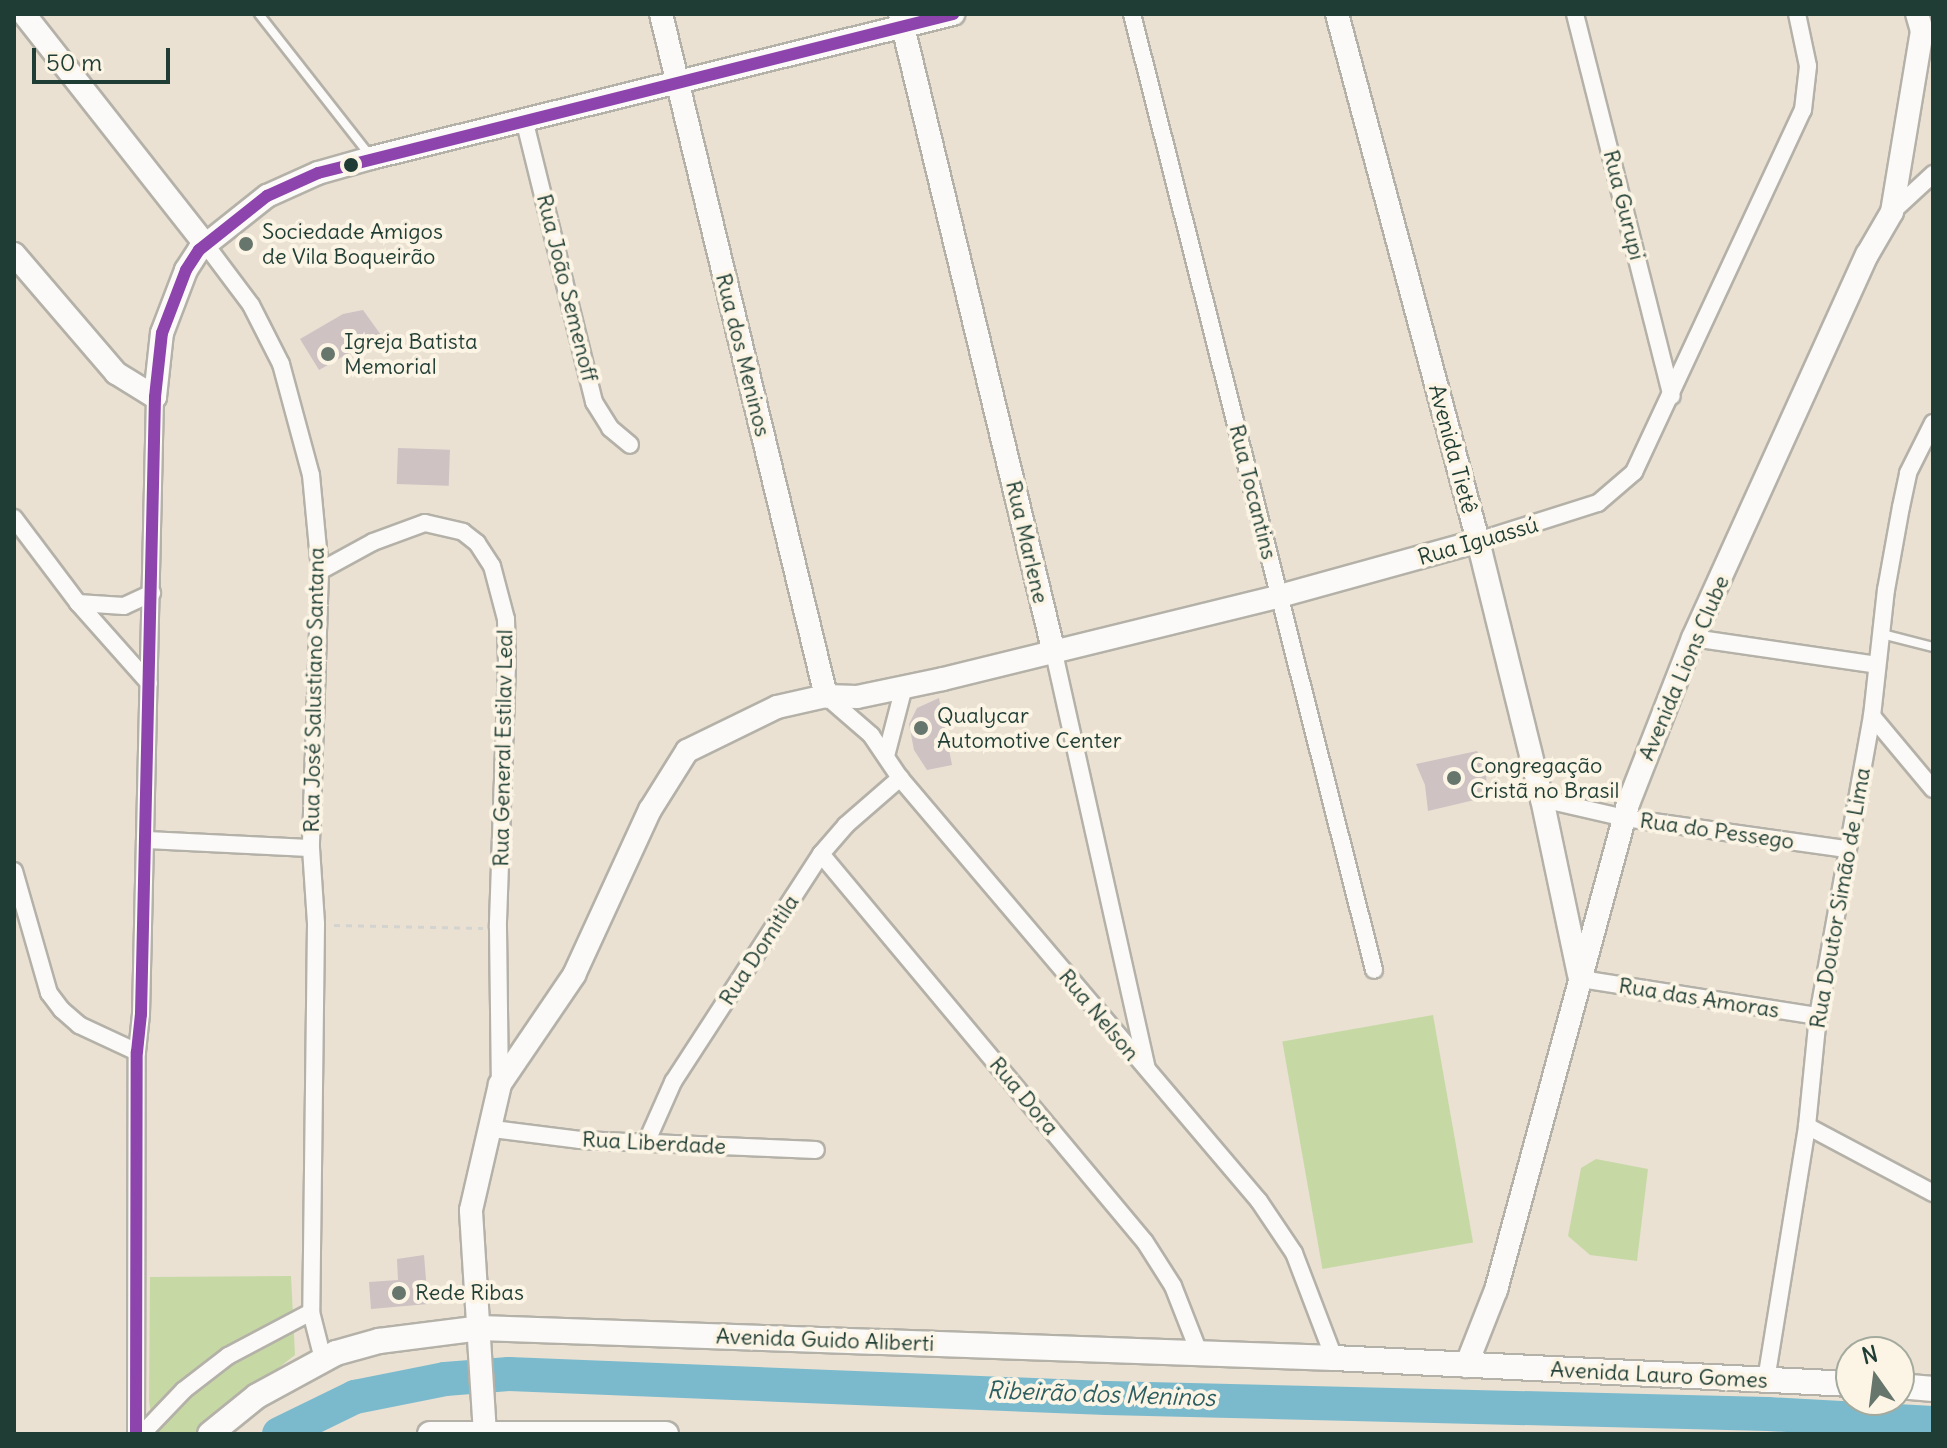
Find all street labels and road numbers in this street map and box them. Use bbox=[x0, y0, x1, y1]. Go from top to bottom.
street label: Rua Gurupi bbox=[1598, 147, 1650, 263]
street label: Rua João Semenoff bbox=[531, 191, 603, 385]
street label: Rua dos Meninos bbox=[710, 271, 776, 439]
street label: Avenida Tietê bbox=[1423, 382, 1483, 516]
street label: Rua Tocantins bbox=[1223, 422, 1283, 562]
street label: Rua Marlene bbox=[1000, 478, 1054, 606]
street label: Rua Iguassú bbox=[1415, 511, 1541, 571]
street label: Rua José Salustiano Santana bbox=[298, 547, 330, 833]
street label: Avenida Lions Clube bbox=[1633, 572, 1735, 764]
street label: Rua General Estilav Leal bbox=[488, 629, 518, 867]
street label: Rua Doutor Simão de Lima bbox=[1804, 766, 1876, 1030]
street label: Rua do Pessego bbox=[1638, 807, 1796, 855]
street label: Rua Domitila bbox=[713, 890, 805, 1010]
street label: Rua Nelson bbox=[1053, 964, 1145, 1066]
street label: Rua das Amoras bbox=[1617, 972, 1781, 1024]
street label: Rua Dora bbox=[984, 1052, 1064, 1140]
street label: Rua Liberdade bbox=[581, 1126, 727, 1160]
street label: Avenida Guido Aliberti bbox=[715, 1323, 935, 1357]
street label: Avenida Lauro Gomes bbox=[1550, 1356, 1768, 1394]

